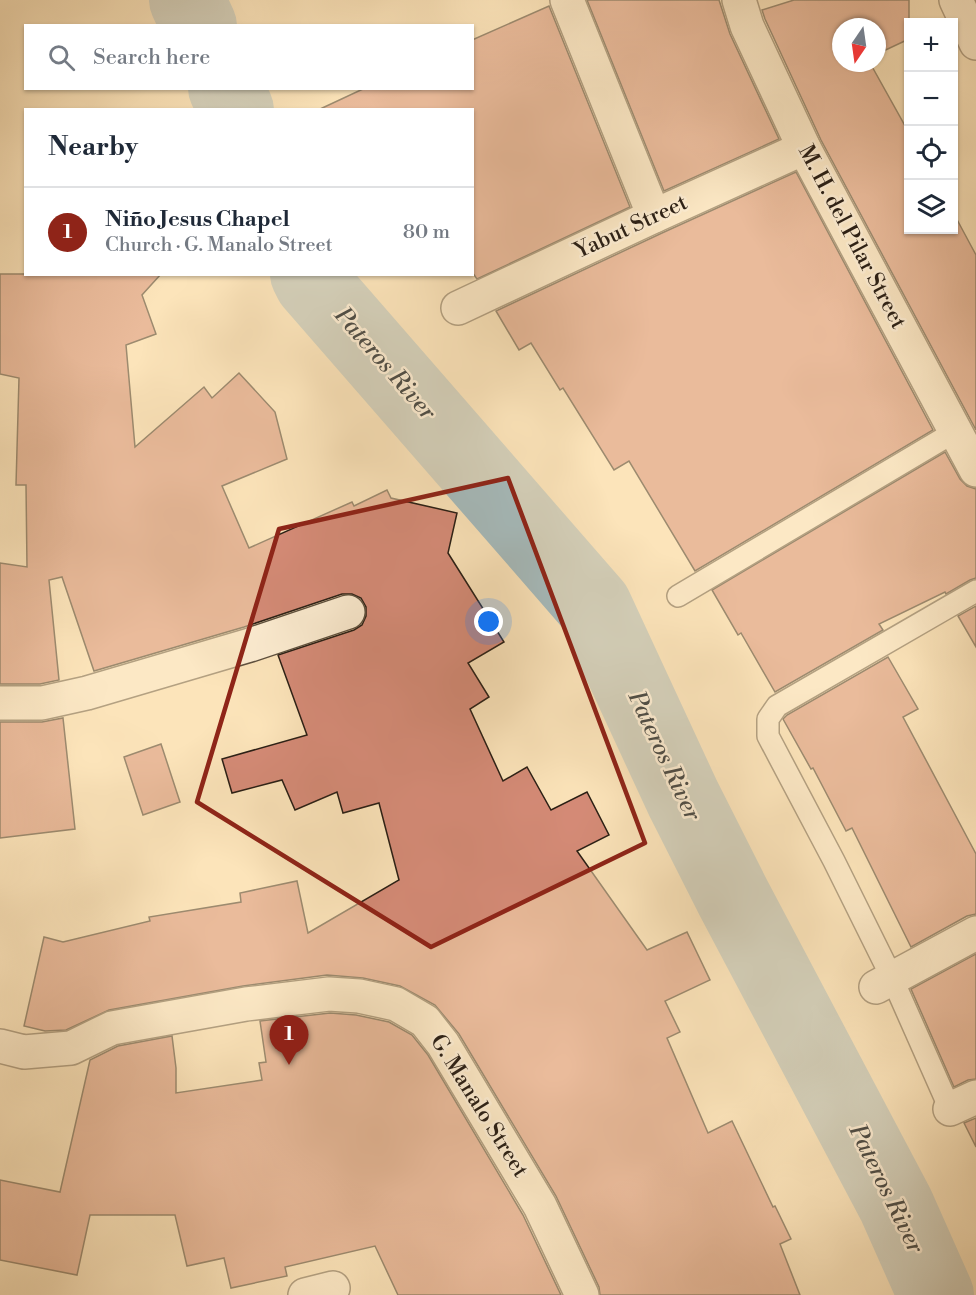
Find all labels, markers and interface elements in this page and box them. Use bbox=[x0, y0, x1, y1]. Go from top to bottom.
north arrow bbox=[832, 18, 886, 72]
map controls bbox=[904, 18, 958, 234]
button: + bbox=[904, 18, 958, 72]
search box bbox=[24, 24, 474, 90]
icon: search bbox=[45, 41, 78, 74]
text: Search here bbox=[93, 44, 210, 71]
button: − bbox=[904, 72, 958, 126]
button: locate bbox=[904, 126, 958, 180]
text: Nearby bbox=[48, 131, 138, 163]
street label: M. H. del Pilar Street bbox=[792, 140, 912, 334]
button: layers bbox=[904, 180, 958, 234]
street label: Yabut Street bbox=[569, 189, 692, 265]
text: Niño Jesus Chapel bbox=[105, 206, 290, 233]
text: 1 bbox=[63, 220, 72, 245]
text: 80 m bbox=[403, 220, 450, 245]
text: Church · G. Manalo Street bbox=[105, 233, 333, 258]
water label: Pateros River bbox=[327, 301, 443, 427]
your location bbox=[474, 607, 503, 636]
water label: Pateros River bbox=[620, 685, 707, 826]
pin: 1 bbox=[270, 1016, 308, 1065]
street label: G. Manalo Street bbox=[424, 1029, 534, 1183]
water label: Pateros River bbox=[841, 1119, 930, 1259]

